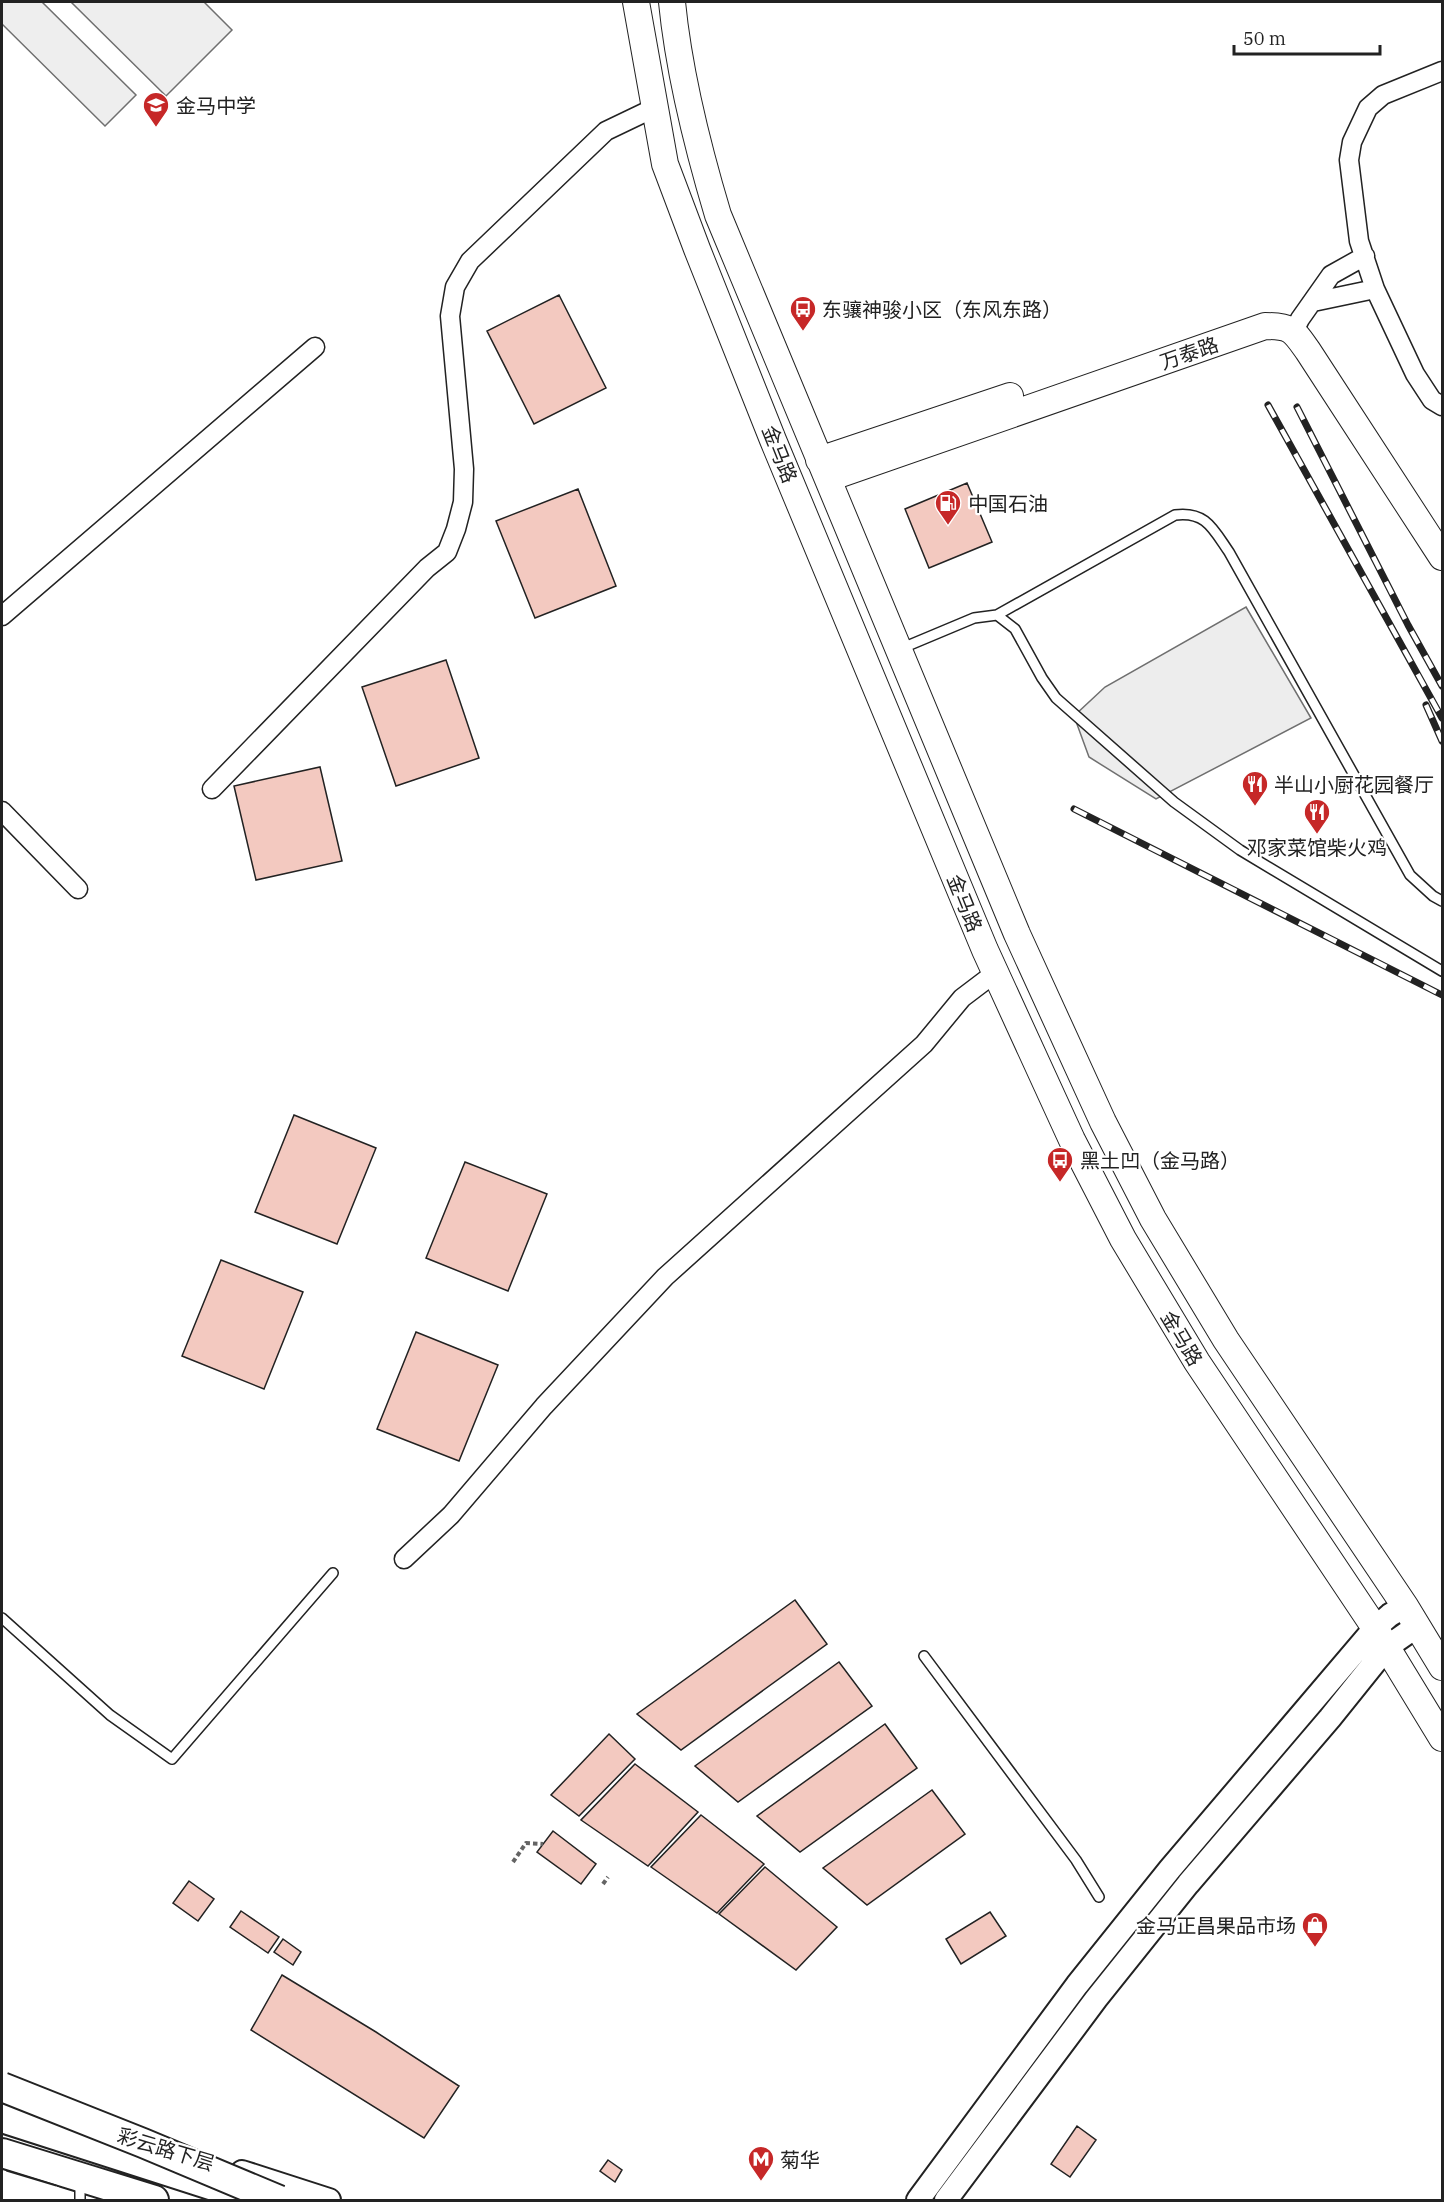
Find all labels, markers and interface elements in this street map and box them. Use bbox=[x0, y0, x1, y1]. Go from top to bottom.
scale bar bbox=[1234, 18, 1380, 56]
text: 50 m bbox=[1243, 27, 1286, 50]
school or university icon: 金马中学 bbox=[141, 90, 171, 128]
place label: 金马中学 bbox=[176, 92, 256, 119]
bus stop icon: 东骧神骏小区（东风东路） bbox=[788, 294, 818, 332]
place label: 东骧神骏小区（东风东路） bbox=[822, 296, 1062, 323]
street label: 万泰路 bbox=[1156, 330, 1222, 376]
street label: 金马路 bbox=[756, 421, 804, 487]
fuel station icon: 中国石油 bbox=[933, 488, 963, 526]
place label: 中国石油 bbox=[968, 490, 1048, 517]
restaurant icon: 半山小厨花园餐厅 bbox=[1240, 769, 1270, 807]
place label: 半山小厨花园餐厅 bbox=[1274, 771, 1434, 798]
restaurant icon: 邓家菜馆柴火鸡 bbox=[1302, 797, 1332, 835]
place label: 邓家菜馆柴火鸡 bbox=[1247, 834, 1387, 861]
street label: 金马路 bbox=[941, 870, 989, 936]
bus stop icon: 黑土凹（金马路） bbox=[1045, 1145, 1075, 1183]
place label: 黑土凹（金马路） bbox=[1080, 1147, 1240, 1174]
street label: 金马路 bbox=[1155, 1305, 1209, 1371]
shop icon: 金马正昌果品市场 bbox=[1300, 1910, 1330, 1948]
place label: 金马正昌果品市场 bbox=[1136, 1912, 1296, 1939]
street label: 彩云路下层 bbox=[114, 2121, 218, 2177]
metro station icon: 菊华 bbox=[746, 2144, 776, 2182]
place label: 菊华 bbox=[780, 2146, 820, 2173]

